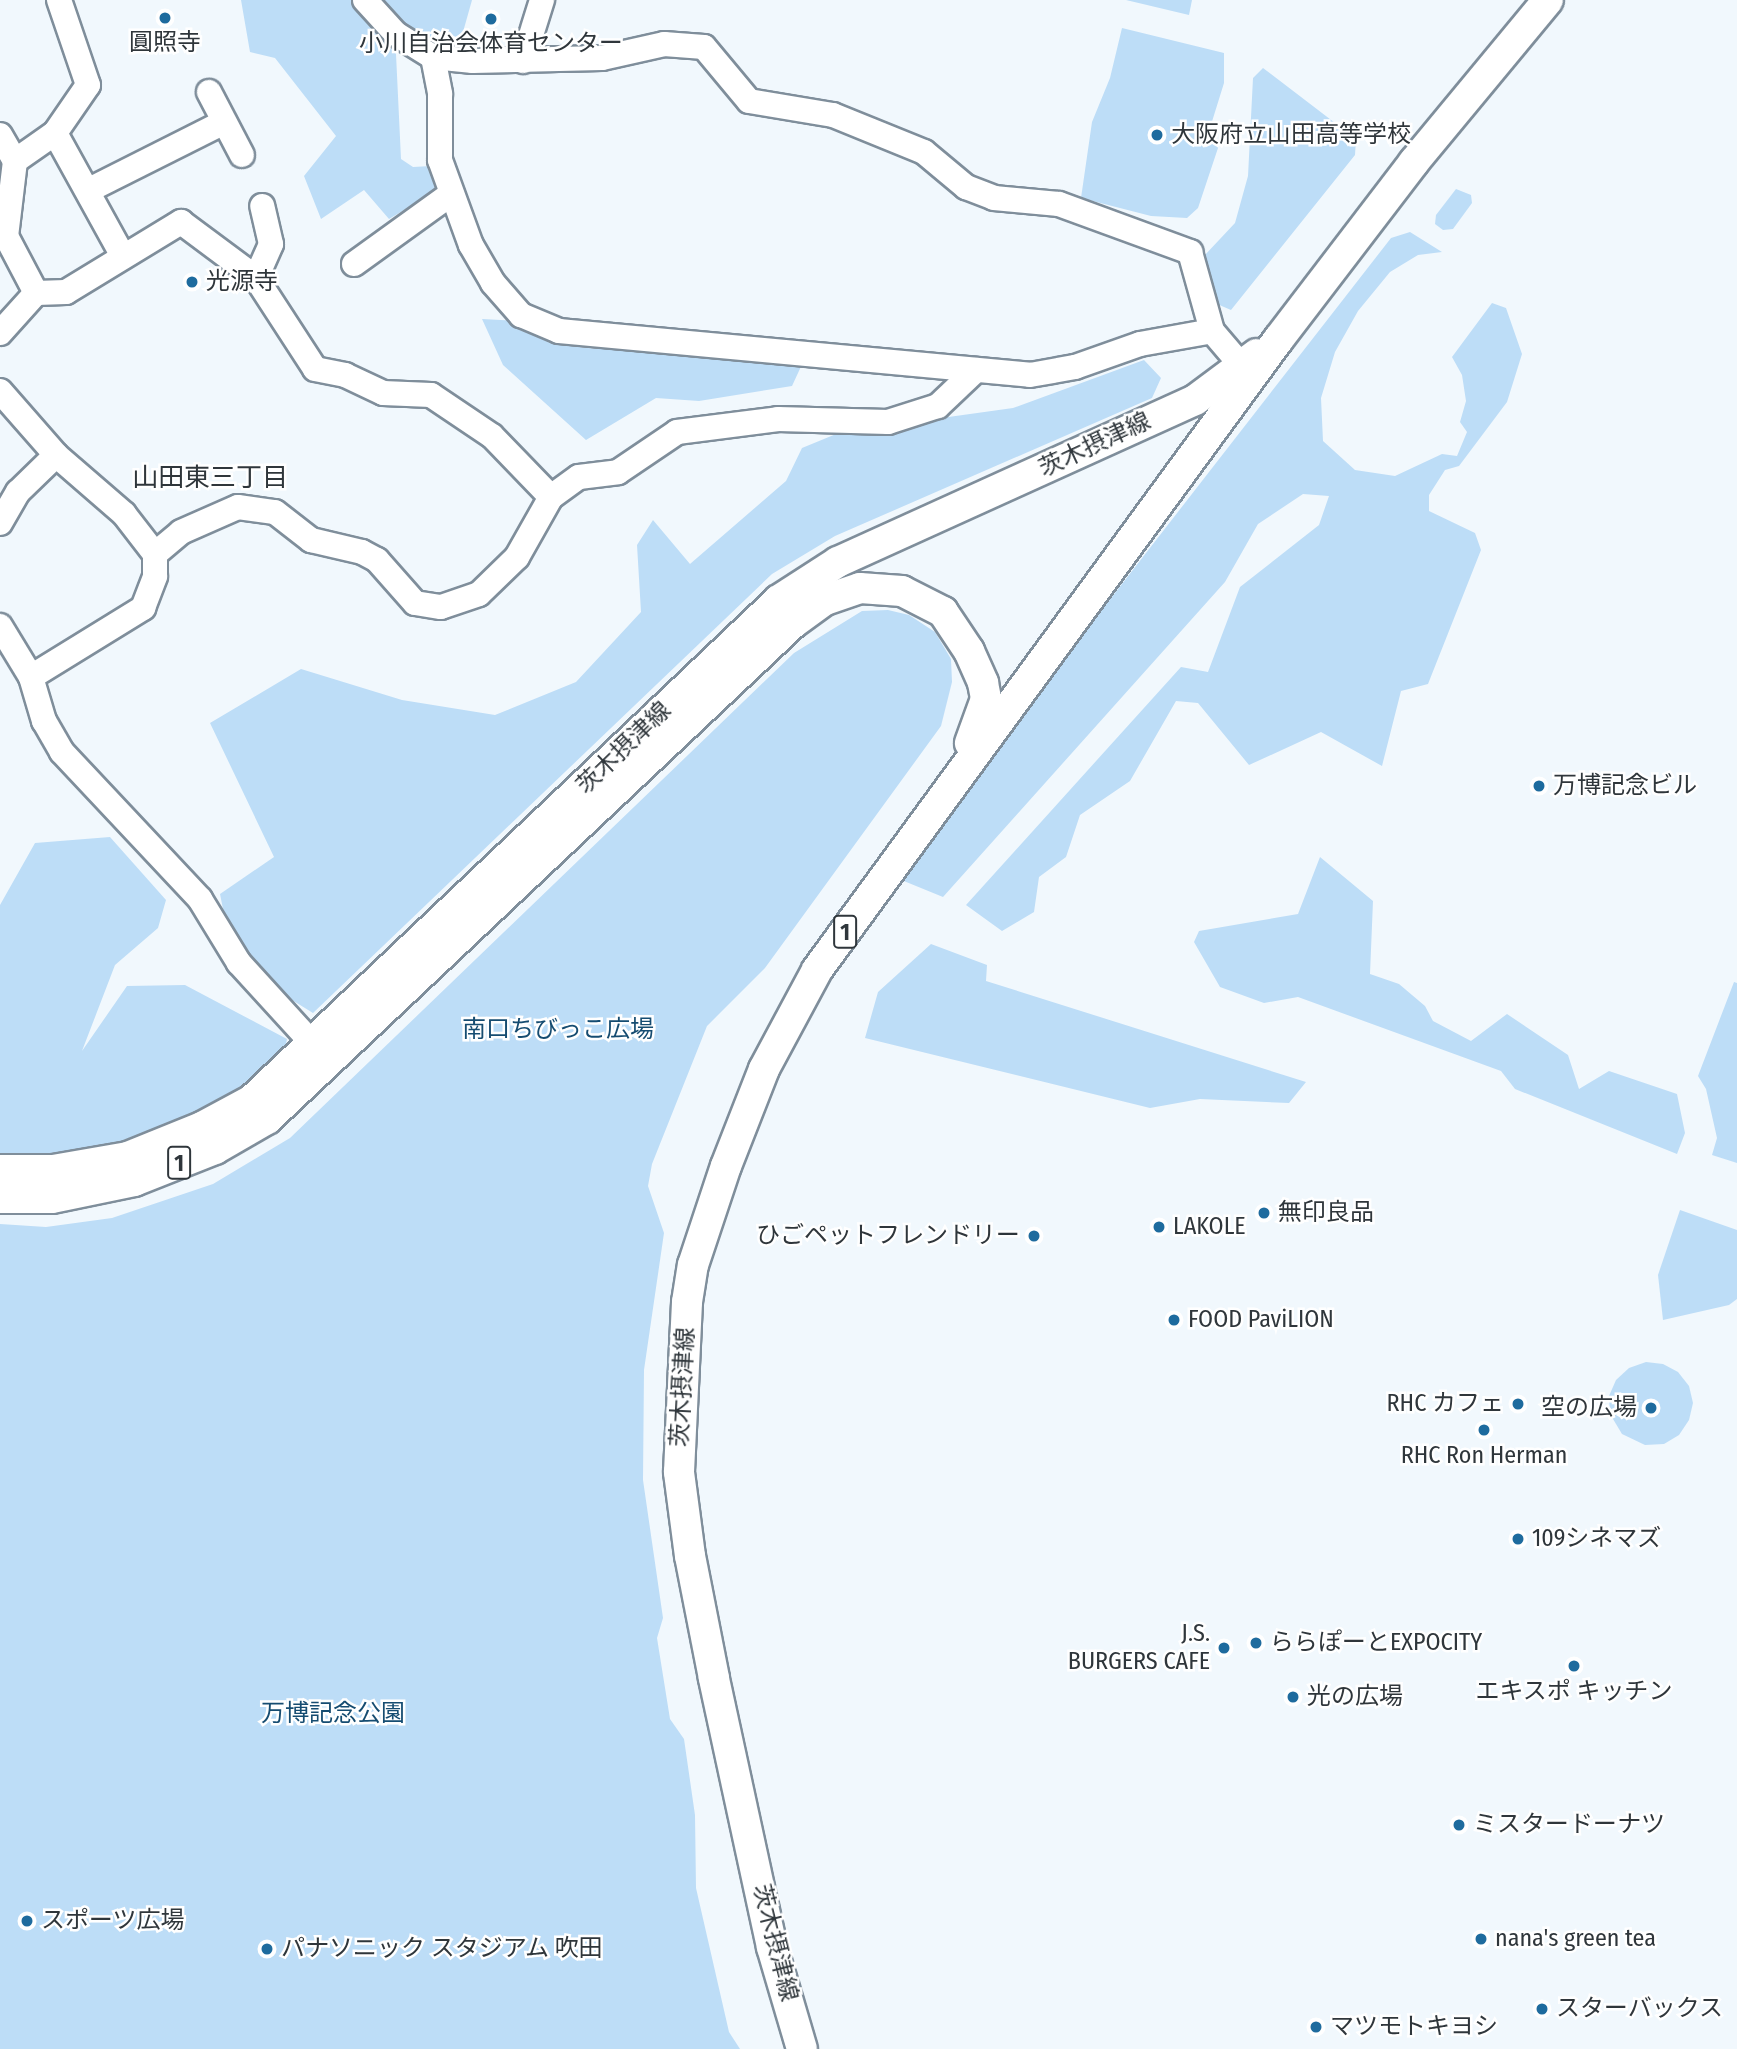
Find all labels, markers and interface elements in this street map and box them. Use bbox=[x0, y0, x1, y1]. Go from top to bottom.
marker: 圓照寺 bbox=[157, 10, 173, 26]
marker: 小川自治会体育センター bbox=[483, 11, 499, 27]
place label: 圓照寺 bbox=[129, 29, 201, 57]
place label: 小川自治会体育センター bbox=[359, 30, 623, 58]
place label: 大阪府立山田高等学校 bbox=[1171, 121, 1411, 149]
marker: 大阪府立山田高等学校 bbox=[1149, 127, 1165, 143]
place label: 光源寺 bbox=[206, 268, 278, 296]
marker: 光源寺 bbox=[184, 274, 200, 290]
street label: 茨木摂津線 bbox=[1035, 407, 1155, 483]
district label: 山田東三丁目 bbox=[132, 462, 288, 494]
street label: 茨木摂津線 bbox=[571, 696, 677, 800]
place label: 万博記念ビル bbox=[1553, 772, 1697, 800]
marker: 万博記念ビル bbox=[1531, 778, 1547, 794]
road number: 1 bbox=[833, 912, 857, 951]
park label: 南口ちびっこ広場 bbox=[462, 1016, 654, 1044]
road number: 1 bbox=[167, 1144, 191, 1182]
place label: 無印良品 bbox=[1278, 1199, 1374, 1227]
marker: 無印良品 bbox=[1256, 1205, 1272, 1221]
place label: LAKOLE bbox=[1173, 1213, 1246, 1241]
marker: LAKOLE bbox=[1151, 1219, 1167, 1235]
place label: ひごペットフレンドリー bbox=[756, 1222, 1020, 1250]
marker: ひごペットフレンドリー bbox=[1026, 1228, 1042, 1244]
place label: FOOD PaviLION bbox=[1188, 1306, 1334, 1334]
marker: FOOD PaviLION bbox=[1166, 1312, 1182, 1328]
street label: 茨木摂津線 bbox=[665, 1326, 701, 1448]
place label: RHC カフェ bbox=[1387, 1390, 1504, 1418]
place label: 空の広場 bbox=[1541, 1394, 1637, 1422]
marker: RHC カフェ bbox=[1510, 1396, 1526, 1412]
marker: 空の広場 bbox=[1643, 1400, 1659, 1416]
marker: RHC Ron Herman bbox=[1476, 1422, 1492, 1438]
place label: RHC Ron Herman bbox=[1401, 1442, 1567, 1470]
place label: 109シネマズ bbox=[1532, 1525, 1661, 1553]
marker: 109シネマズ bbox=[1510, 1531, 1526, 1547]
place label: J.S. BURGERS CAFE bbox=[1068, 1620, 1210, 1676]
place label: ららぽーとEXPOCITY bbox=[1270, 1629, 1482, 1657]
marker: ららぽーとEXPOCITY bbox=[1248, 1635, 1264, 1651]
marker: J.S. BURGERS CAFE bbox=[1216, 1640, 1232, 1656]
marker: エキスポ キッチン bbox=[1566, 1658, 1582, 1674]
place label: エキスポ キッチン bbox=[1475, 1678, 1673, 1706]
place label: 光の広場 bbox=[1307, 1683, 1403, 1711]
marker: 光の広場 bbox=[1285, 1689, 1301, 1705]
park label: 万博記念公園 bbox=[261, 1700, 405, 1728]
place label: ミスタードーナツ bbox=[1473, 1811, 1665, 1839]
marker: ミスタードーナツ bbox=[1451, 1817, 1467, 1833]
street label: 茨木摂津線 bbox=[747, 1881, 803, 2005]
place label: スポーツ広場 bbox=[41, 1907, 185, 1935]
marker: スポーツ広場 bbox=[19, 1913, 35, 1929]
place label: nana's green tea bbox=[1495, 1925, 1656, 1953]
marker: nana's green tea bbox=[1473, 1931, 1489, 1947]
place label: パナソニック スタジアム 吹田 bbox=[281, 1935, 604, 1963]
marker: パナソニック スタジアム 吹田 bbox=[259, 1941, 275, 1957]
place label: スターバックス bbox=[1556, 1995, 1724, 2023]
marker: スターバックス bbox=[1534, 2001, 1550, 2017]
place label: マツモトキヨシ bbox=[1330, 2013, 1498, 2041]
marker: マツモトキヨシ bbox=[1308, 2019, 1324, 2035]

